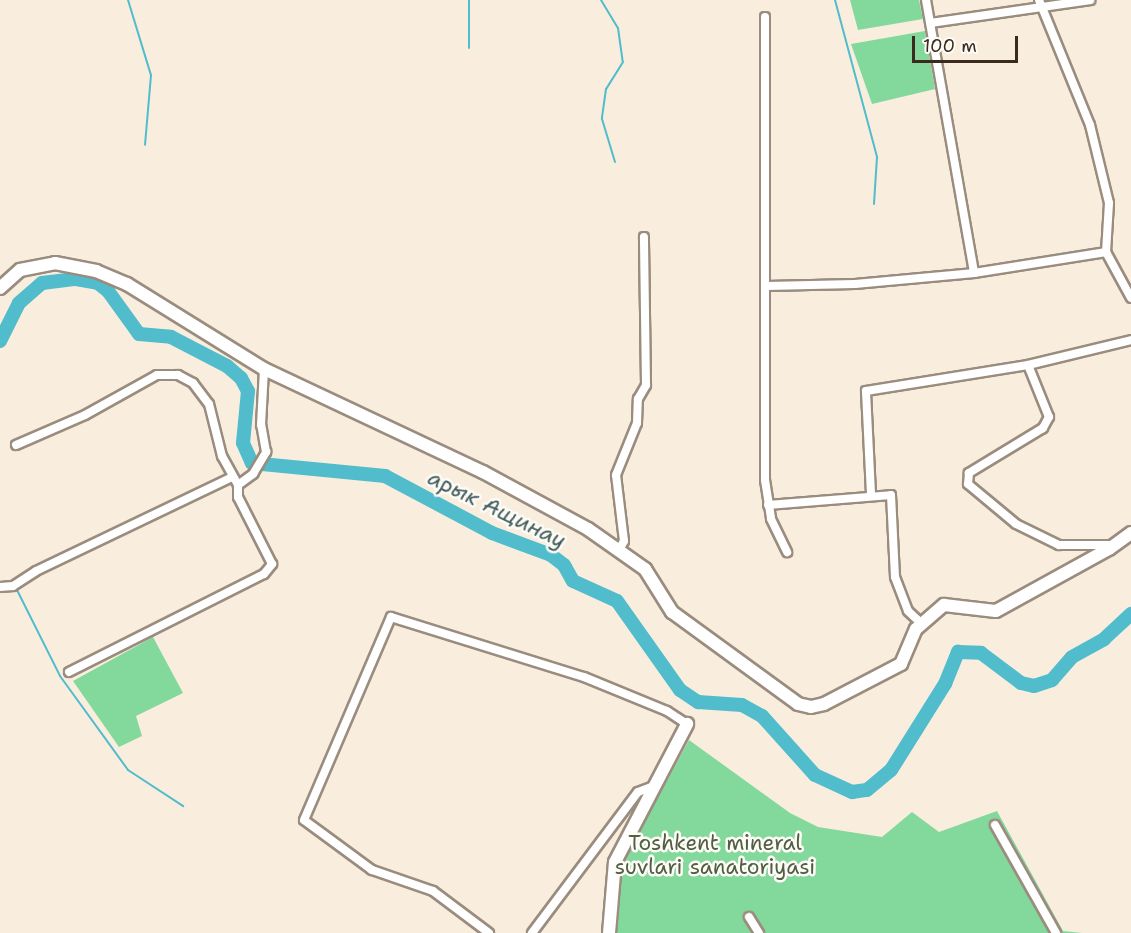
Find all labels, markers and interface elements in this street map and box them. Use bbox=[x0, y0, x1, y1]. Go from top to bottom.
scale bar bbox=[915, 24, 1022, 62]
text: 100 m bbox=[923, 34, 977, 58]
water label: арык Ащинау bbox=[424, 464, 570, 554]
park label: Toshkent mineral suvlari sanatoriyasi bbox=[615, 830, 815, 880]

